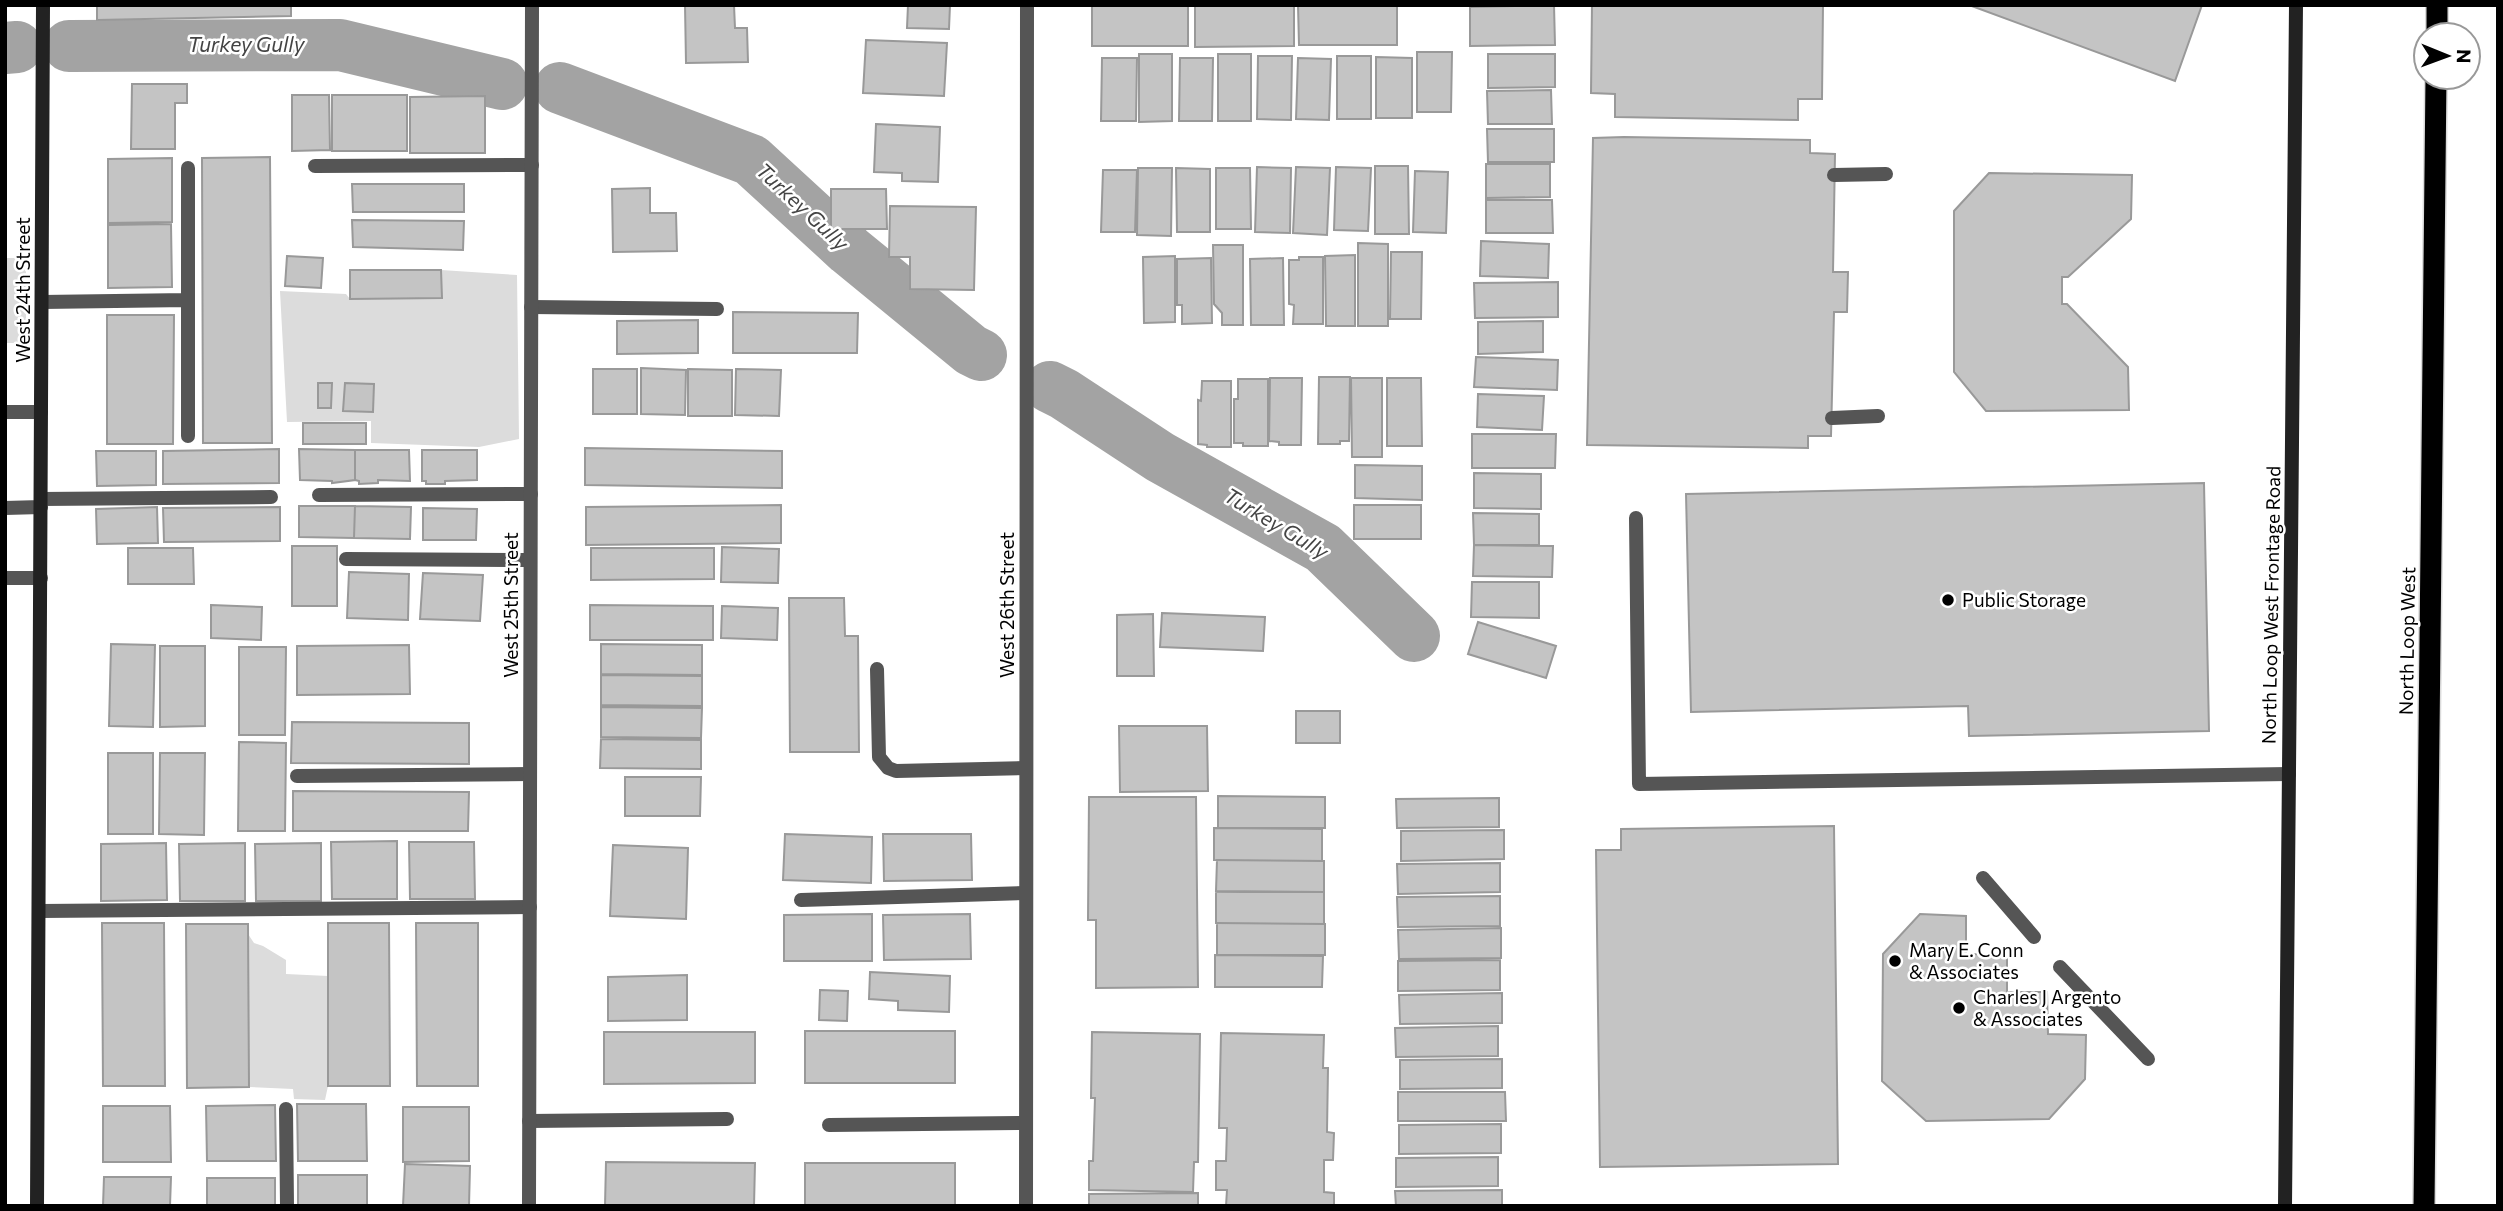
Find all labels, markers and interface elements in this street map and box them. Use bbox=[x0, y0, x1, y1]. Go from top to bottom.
north arrow bbox=[2412, 21, 2482, 91]
water label: Turkey Gully bbox=[187, 31, 306, 56]
text: N bbox=[2453, 49, 2476, 64]
water label: Turkey Gully bbox=[752, 157, 855, 256]
street label: West 24th Street bbox=[11, 217, 34, 363]
street label: North Loop West Frontage Road bbox=[2257, 466, 2284, 744]
water label: Turkey Gully bbox=[1220, 482, 1334, 564]
street label: West 25th Street bbox=[499, 532, 522, 678]
street label: West 26th Street bbox=[995, 532, 1018, 678]
street label: North Loop West bbox=[2394, 566, 2419, 715]
place label: Public Storage bbox=[1962, 588, 2086, 611]
marker: Public Storage bbox=[1940, 592, 1956, 608]
place label: Mary E. Conn & Associates bbox=[1909, 938, 2024, 983]
marker: Mary E. Conn & Associates bbox=[1887, 953, 1903, 969]
place label: Charles J Argento & Associates bbox=[1973, 985, 2121, 1030]
marker: Charles J Argento & Associates bbox=[1951, 1000, 1967, 1016]

